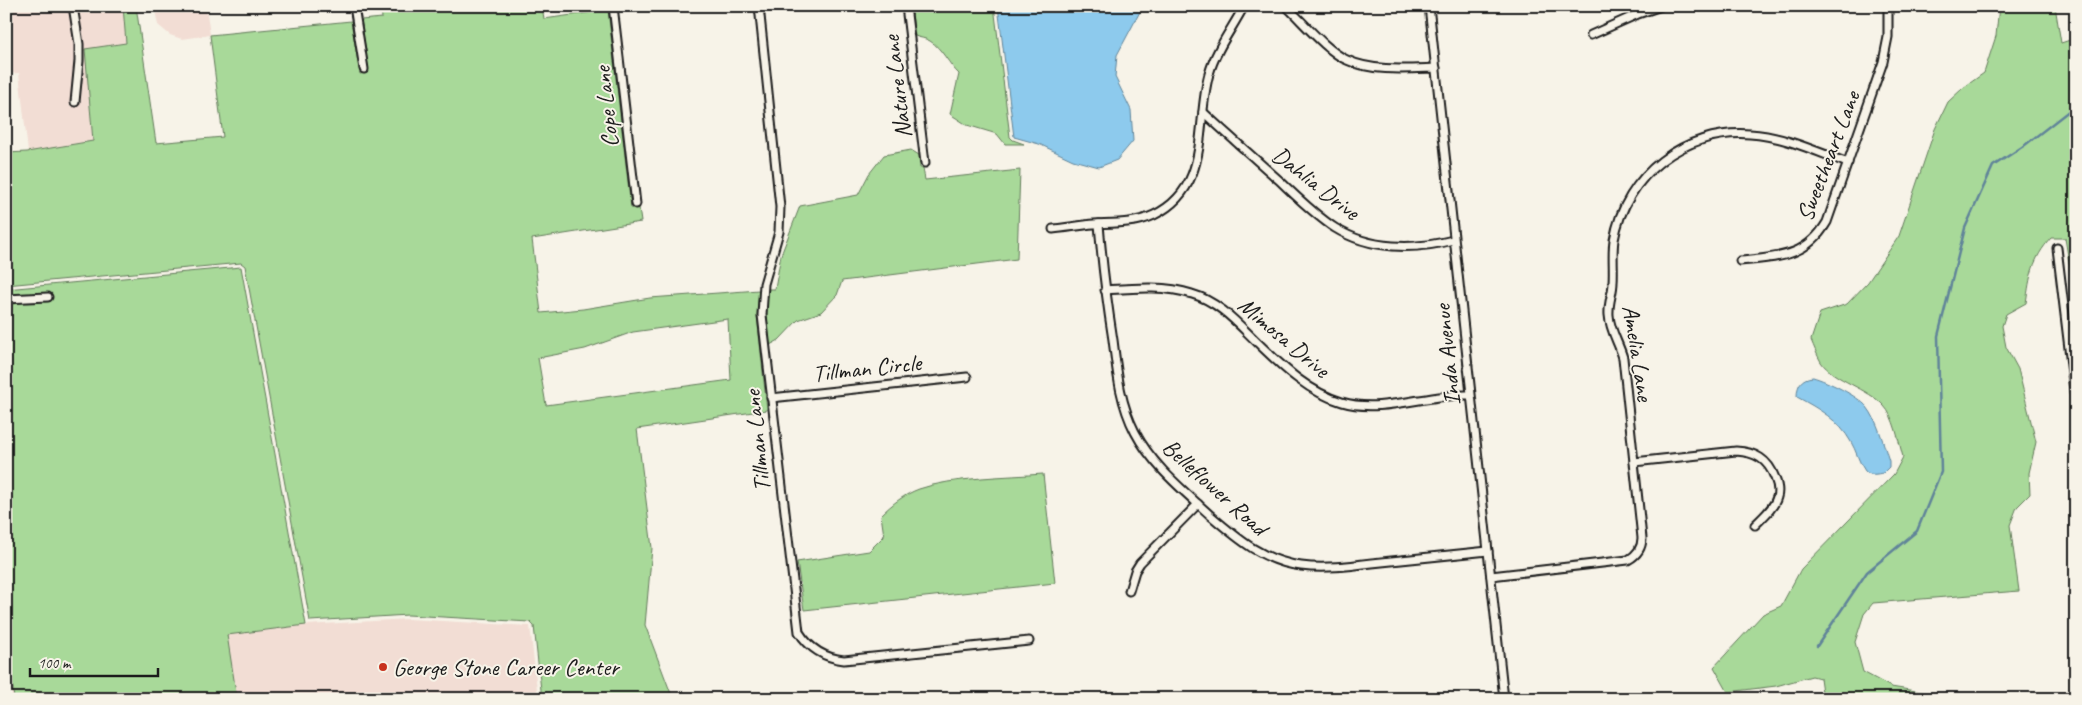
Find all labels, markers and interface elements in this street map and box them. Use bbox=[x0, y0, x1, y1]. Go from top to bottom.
street label: Nature Lane bbox=[876, 32, 918, 140]
street label: Cope Lane bbox=[587, 63, 625, 149]
street label: Sweetheart Lane bbox=[1789, 85, 1867, 225]
street label: Dahlia Drive bbox=[1266, 140, 1367, 228]
street label: Mimosa Drive bbox=[1232, 290, 1338, 385]
street label: Inda Avenue bbox=[1427, 301, 1467, 407]
street label: Amelia Lane bbox=[1616, 303, 1661, 405]
street label: Tillman Circle bbox=[811, 347, 925, 389]
street label: Tillman Lane bbox=[737, 387, 777, 493]
street label: Belleflower Road bbox=[1156, 432, 1276, 544]
scale bar bbox=[30, 645, 158, 677]
place label: George Stone Career Center bbox=[393, 652, 621, 682]
text: 100 m bbox=[38, 654, 72, 673]
marker: George Stone Career Center bbox=[377, 661, 389, 673]

